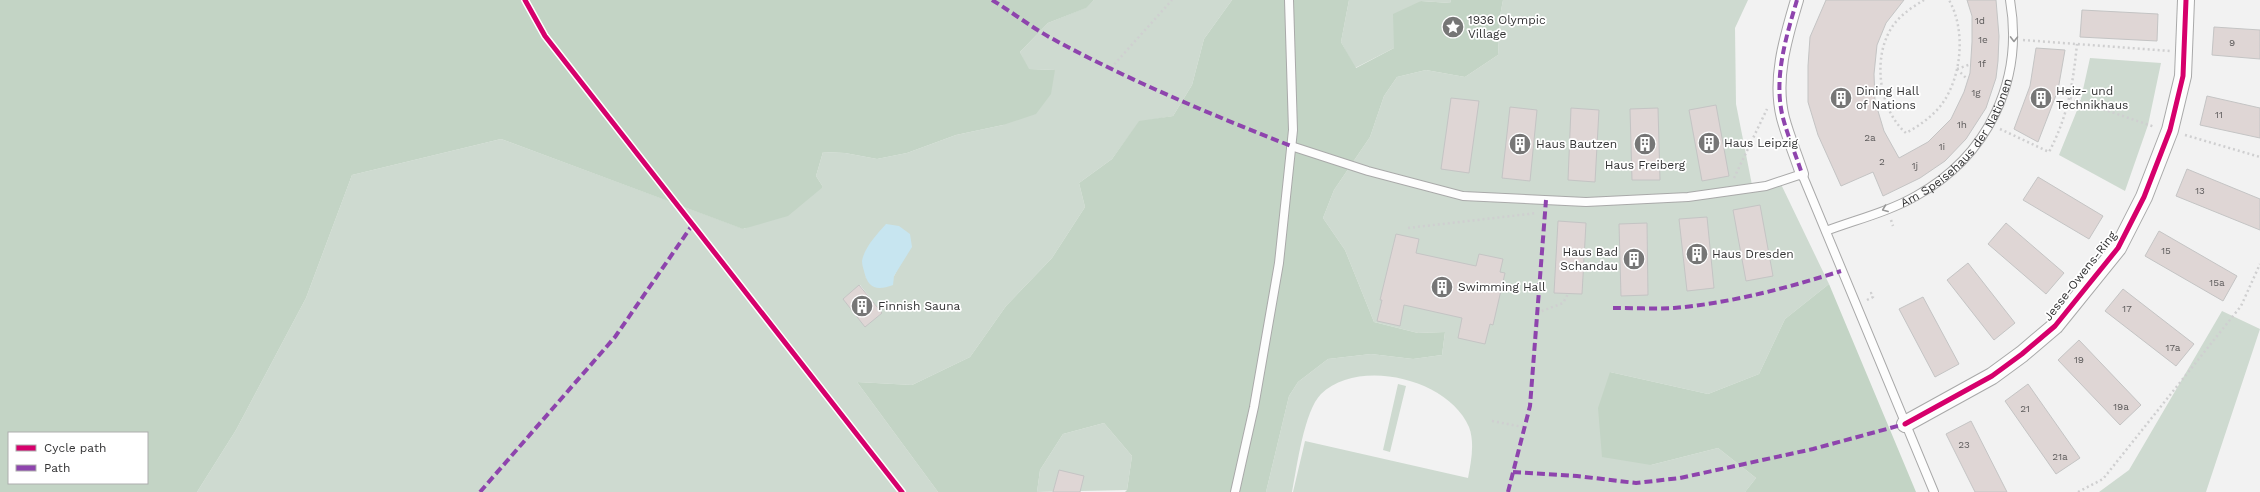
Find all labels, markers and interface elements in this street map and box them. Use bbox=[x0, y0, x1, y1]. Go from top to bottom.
place label: 1936 Olympic Village bbox=[1468, 13, 1546, 41]
place icon: 1936 Olympic Village bbox=[1440, 14, 1466, 40]
house number: 1d bbox=[1975, 15, 1985, 26]
house number: 1e bbox=[1978, 34, 1988, 45]
one-way arrow bbox=[2010, 36, 2018, 42]
house number: 9 bbox=[2229, 37, 2235, 48]
house number: 1f bbox=[1978, 58, 1986, 69]
street label: Am Speisehaus der Nationen bbox=[1898, 77, 2014, 210]
place label: Dining Hall of Nations bbox=[1856, 84, 1920, 112]
place label: Heiz- und Technikhaus bbox=[2056, 84, 2128, 112]
building icon: Dining Hall of Nations bbox=[1828, 85, 1854, 111]
building icon: Heiz- und Technikhaus bbox=[2028, 85, 2054, 111]
house number: 1g bbox=[1971, 87, 1981, 98]
house number: 11 bbox=[2215, 109, 2223, 120]
house number: 1h bbox=[1957, 119, 1967, 130]
building icon: Haus Leipzig bbox=[1696, 130, 1722, 156]
building icon: Haus Bautzen bbox=[1507, 131, 1533, 157]
building icon: Haus Freiberg bbox=[1632, 131, 1658, 157]
house number: 2a bbox=[1864, 132, 1876, 143]
place label: Haus Leipzig bbox=[1724, 136, 1798, 150]
place label: Haus Bautzen bbox=[1536, 137, 1617, 151]
house number: 1i bbox=[1939, 141, 1945, 152]
house number: 2 bbox=[1879, 156, 1885, 167]
place label: Haus Freiberg bbox=[1605, 158, 1686, 172]
house number: 1j bbox=[1912, 160, 1918, 171]
house number: 13 bbox=[2195, 185, 2205, 196]
one-way arrow bbox=[1881, 205, 1888, 213]
street label: Jesse-Owens-Ring bbox=[2041, 228, 2120, 324]
building icon: Haus Dresden bbox=[1684, 241, 1710, 267]
place label: Haus Bad Schandau bbox=[1560, 245, 1618, 273]
house number: 15 bbox=[2161, 245, 2171, 256]
building icon: Haus Bad Schandau bbox=[1621, 246, 1647, 272]
place label: Haus Dresden bbox=[1712, 247, 1794, 261]
building icon: Swimming Hall bbox=[1429, 274, 1455, 300]
house number: 15a bbox=[2209, 277, 2225, 288]
place label: Swimming Hall bbox=[1458, 280, 1546, 294]
building icon: Finnish Sauna bbox=[849, 293, 875, 319]
place label: Finnish Sauna bbox=[878, 299, 961, 313]
house number: 17 bbox=[2122, 303, 2132, 314]
house number: 17a bbox=[2166, 342, 2181, 353]
house number: 19 bbox=[2074, 354, 2084, 365]
house number: 19a bbox=[2113, 401, 2129, 412]
house number: 21 bbox=[2020, 403, 2030, 414]
legend bbox=[8, 432, 148, 484]
house number: 23 bbox=[1958, 439, 1970, 450]
text: Cycle path bbox=[44, 441, 106, 455]
house number: 21a bbox=[2052, 451, 2068, 462]
text: Path bbox=[44, 461, 70, 475]

